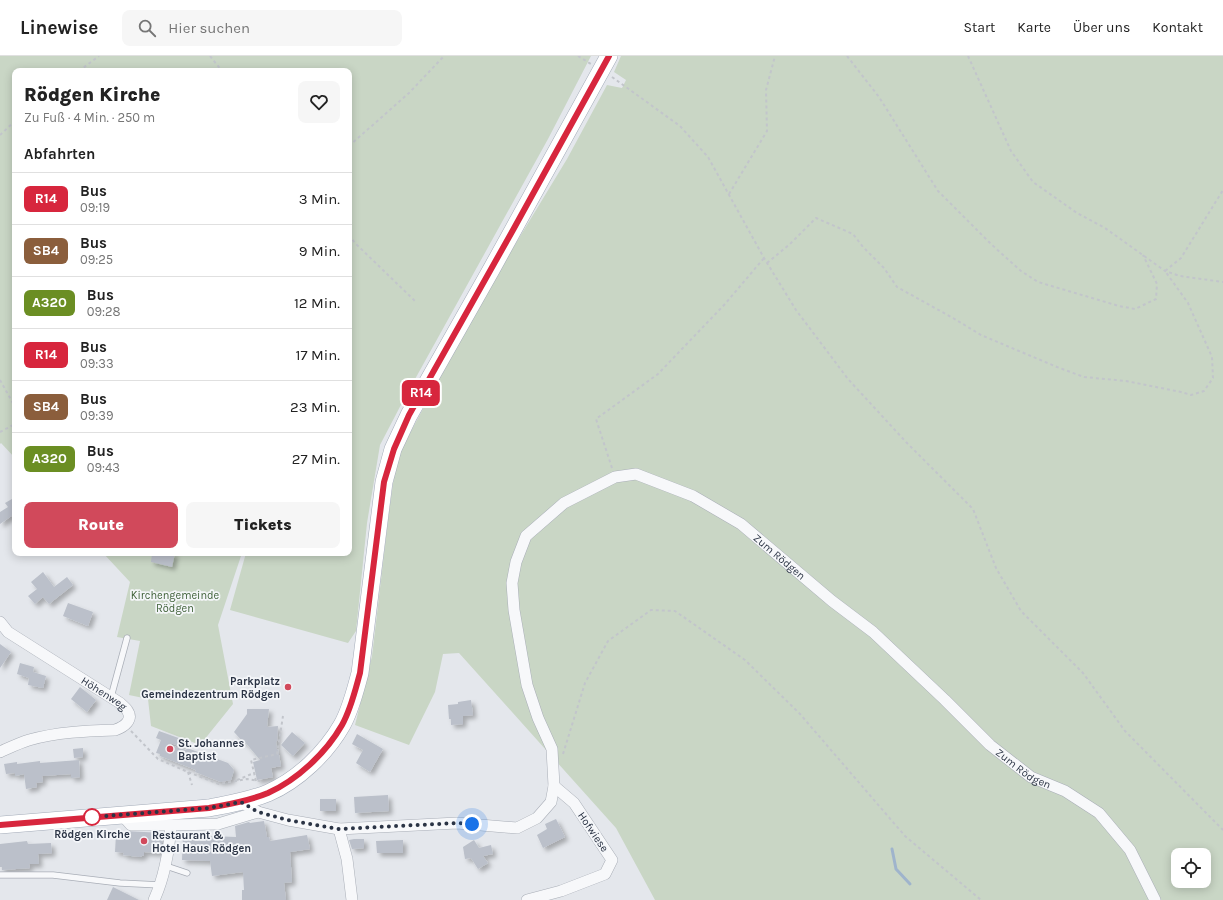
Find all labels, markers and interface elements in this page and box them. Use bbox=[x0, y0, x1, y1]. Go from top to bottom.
search box bbox=[122, 10, 402, 46]
text: Linewise bbox=[20, 17, 98, 39]
icon: search bbox=[136, 17, 158, 39]
text: Hier suchen bbox=[168, 19, 250, 37]
text: Start bbox=[963, 19, 995, 36]
text: Karte bbox=[1017, 19, 1051, 36]
text: Über uns bbox=[1073, 19, 1130, 36]
text: Kontakt bbox=[1152, 19, 1203, 36]
button: heart bbox=[298, 81, 340, 123]
text: Rödgen Kirche bbox=[24, 84, 160, 106]
text: Zu Fuß · 4 Min. · 250 m bbox=[24, 110, 155, 125]
text: Abfahrten bbox=[24, 145, 95, 163]
text: Bus bbox=[80, 182, 107, 200]
text: R14 bbox=[35, 190, 57, 207]
text: 3 Min. bbox=[299, 190, 340, 208]
text: 09:19 bbox=[80, 200, 110, 215]
text: Bus bbox=[80, 234, 107, 252]
text: SB4 bbox=[33, 242, 59, 259]
text: 9 Min. bbox=[299, 242, 340, 260]
text: 09:25 bbox=[80, 252, 113, 267]
text: Bus bbox=[87, 286, 114, 304]
text: A320 bbox=[32, 294, 67, 311]
text: 12 Min. bbox=[294, 294, 340, 312]
text: 09:28 bbox=[87, 304, 121, 319]
text: Bus bbox=[80, 338, 107, 356]
text: R14 bbox=[35, 346, 57, 363]
text: 17 Min. bbox=[296, 346, 340, 364]
text: 09:33 bbox=[80, 356, 114, 371]
line badge: R14 bbox=[398, 380, 444, 406]
text: R14 bbox=[410, 384, 432, 401]
text: Bus bbox=[80, 390, 107, 408]
text: SB4 bbox=[33, 398, 59, 415]
text: 23 Min. bbox=[290, 398, 340, 416]
text: 09:39 bbox=[80, 408, 113, 423]
text: Bus bbox=[87, 442, 114, 460]
text: A320 bbox=[32, 450, 67, 467]
text: 27 Min. bbox=[292, 450, 340, 468]
text: 09:43 bbox=[87, 460, 120, 475]
button: Route bbox=[24, 502, 178, 548]
button: Tickets bbox=[186, 502, 340, 548]
street label: Zum Rödgen bbox=[751, 531, 808, 582]
park label: Kirchengemeinde Rödgen bbox=[131, 589, 220, 615]
street label: Höhenweg bbox=[79, 674, 131, 713]
place label: Parkplatz Gemeindezentrum Rödgen bbox=[141, 675, 280, 701]
marker: Parkplatz Gemeindezentrum Rödgen bbox=[283, 682, 293, 692]
place label: St. Johannes Baptist bbox=[178, 737, 244, 763]
marker: St. Johannes Baptist bbox=[165, 744, 175, 754]
street label: Zum Rödgen bbox=[993, 746, 1053, 791]
marker: Rödgen Kirche bbox=[83, 808, 101, 826]
street label: Hofwiese bbox=[575, 810, 611, 855]
your location bbox=[462, 814, 482, 834]
place label: Rödgen Kirche bbox=[54, 828, 130, 841]
place label: Restaurant & Hotel Haus Rödgen bbox=[152, 829, 251, 855]
marker: Restaurant & Hotel Haus Rödgen bbox=[139, 836, 149, 846]
map controls bbox=[1171, 848, 1211, 888]
button: locate bbox=[1171, 848, 1211, 888]

